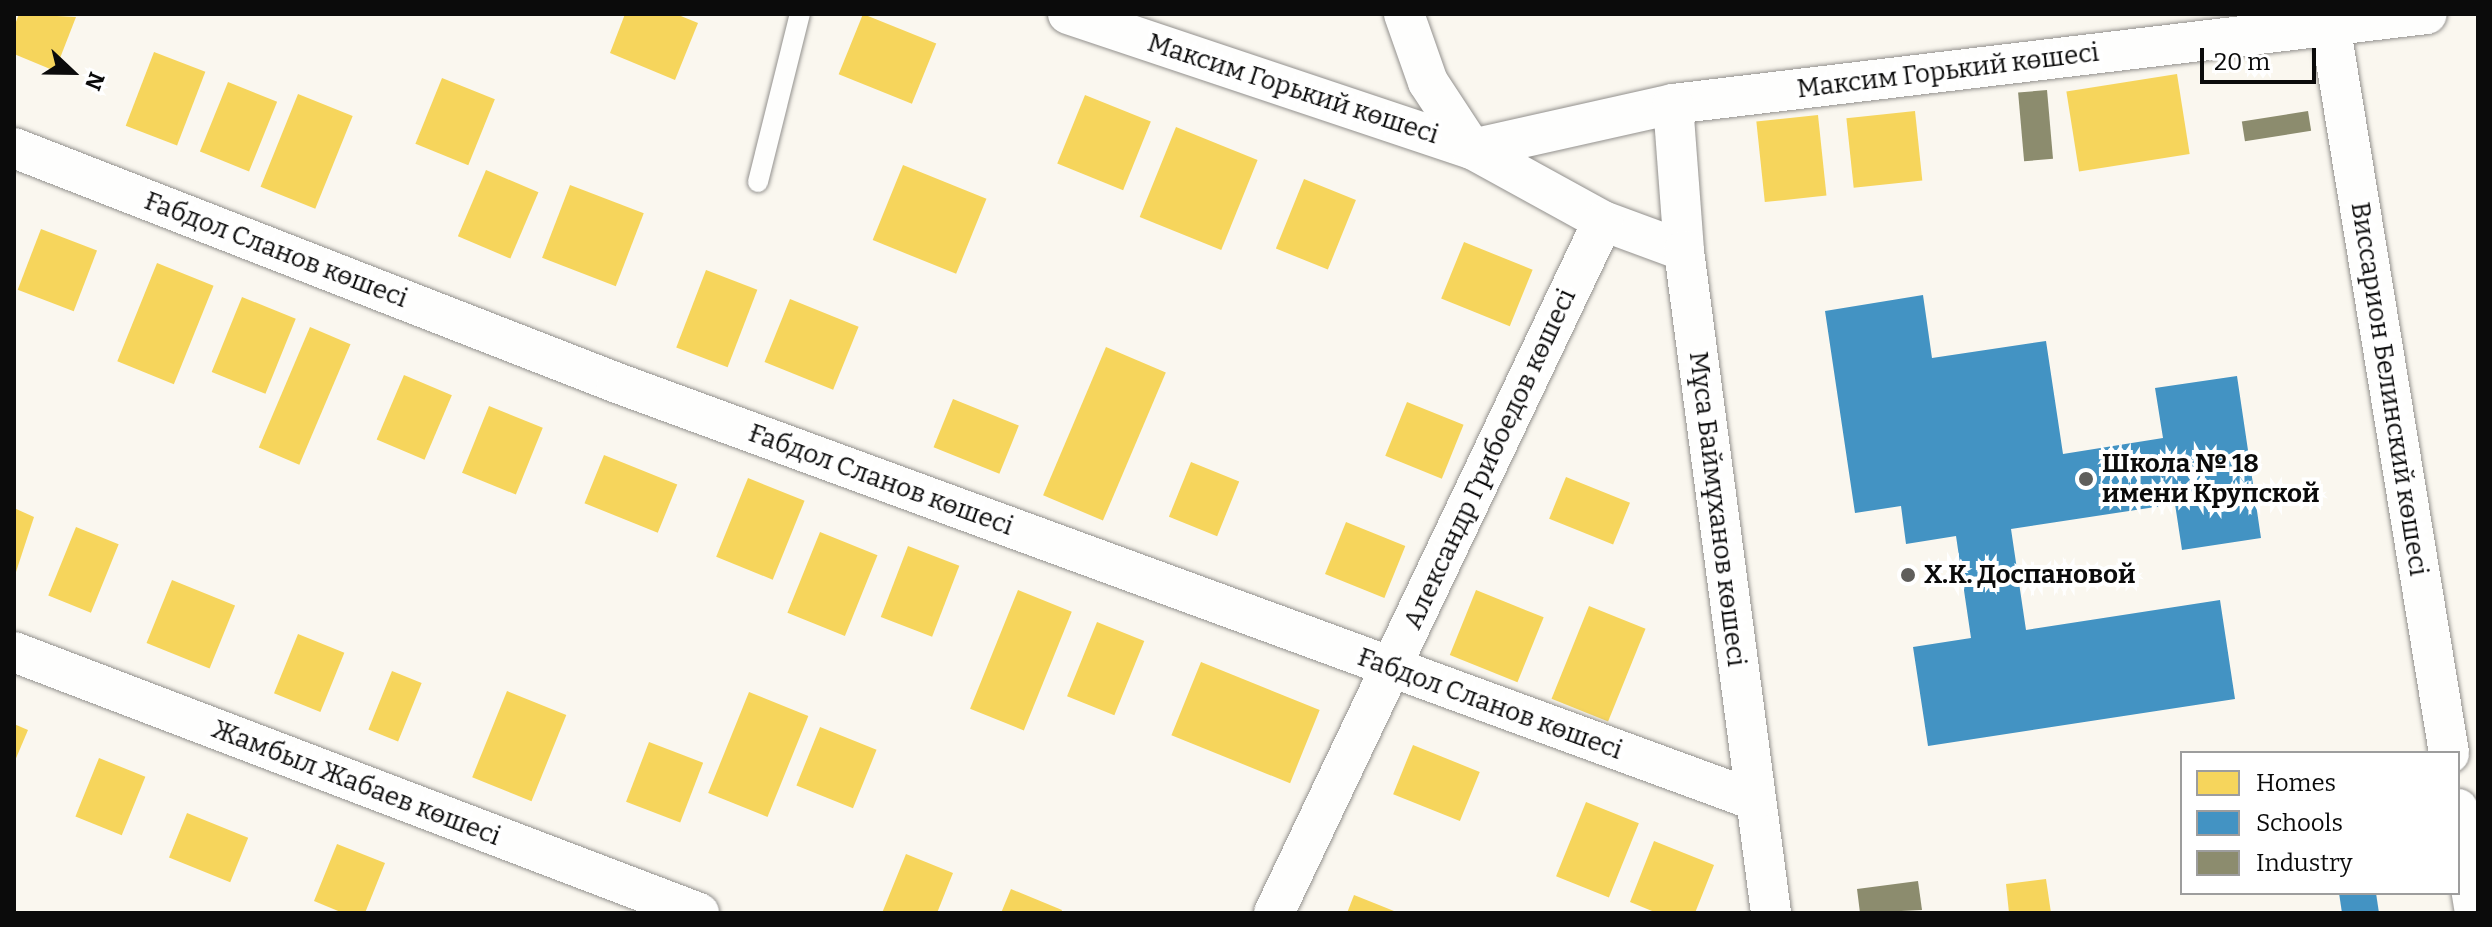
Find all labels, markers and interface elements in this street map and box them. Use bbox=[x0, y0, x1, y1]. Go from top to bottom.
street label: Максим Горький көшесі bbox=[1144, 27, 1442, 151]
north arrow bbox=[32, 32, 112, 112]
scale bar bbox=[2204, 32, 2320, 82]
street label: Максим Горький көшесі bbox=[1795, 37, 2101, 105]
text: 20 m bbox=[2214, 48, 2270, 76]
text: N bbox=[79, 68, 110, 94]
street label: Ғабдол Сланов көшесі bbox=[140, 185, 412, 315]
street label: Виссарион Белинский көшесі bbox=[2344, 200, 2434, 578]
street label: Александр Грибоедов көшесі bbox=[1397, 284, 1583, 634]
street label: Мұса Баймұханов көшесі bbox=[1682, 350, 1752, 668]
street label: Ғабдол Сланов көшесі bbox=[745, 418, 1017, 542]
place label: Школа № 18 имени Крупской bbox=[2102, 448, 2319, 510]
marker: Школа № 18 имени Крупской bbox=[2077, 470, 2095, 488]
place label: Х.К. Доспановой bbox=[1924, 559, 2136, 591]
marker: Х.К. Доспановой bbox=[1899, 566, 1917, 584]
street label: Ғабдол Сланов көшесі bbox=[1354, 642, 1626, 766]
street label: Жамбыл Жабаев көшесі bbox=[207, 713, 505, 853]
legend bbox=[2180, 751, 2460, 895]
text: Homes bbox=[2256, 769, 2336, 797]
text: Schools bbox=[2256, 809, 2343, 837]
text: Industry bbox=[2256, 849, 2353, 877]

